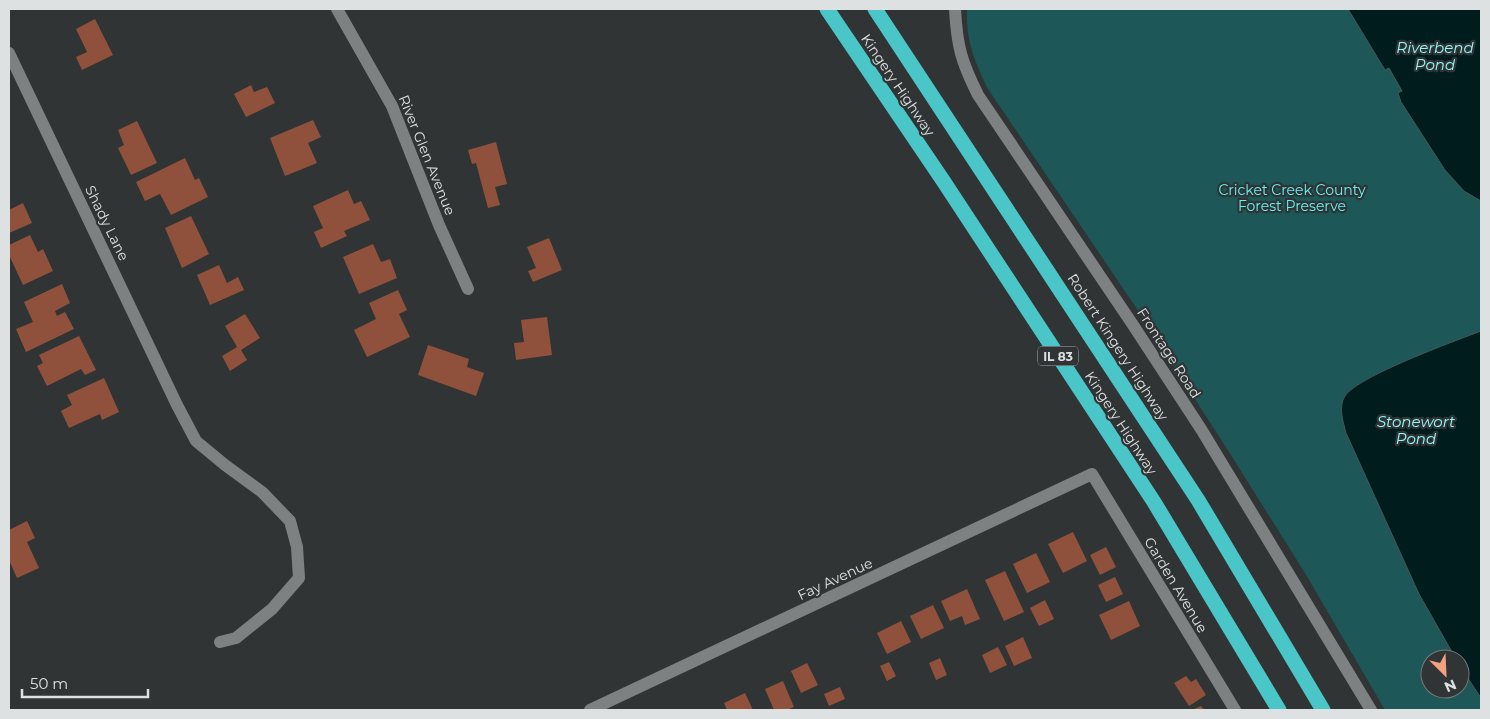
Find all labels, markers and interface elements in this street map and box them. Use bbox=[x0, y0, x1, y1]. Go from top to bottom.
street label: Kingery Highway bbox=[857, 30, 939, 140]
water label: Riverbend Pond bbox=[1396, 38, 1474, 74]
street label: River Glen Avenue bbox=[395, 92, 459, 218]
park label: Cricket Creek County Forest Preserve bbox=[1218, 181, 1366, 215]
street label: Shady Lane bbox=[81, 182, 133, 264]
street label: Robert Kingery Highway bbox=[1064, 270, 1172, 424]
street label: Frontage Road bbox=[1133, 304, 1205, 402]
road number: IL 83 bbox=[1038, 346, 1078, 366]
street label: Kingery Highway bbox=[1081, 368, 1161, 478]
water label: Stonewort Pond bbox=[1377, 412, 1455, 448]
street label: Garden Avenue bbox=[1140, 534, 1212, 636]
street label: Fay Avenue bbox=[795, 554, 875, 604]
north arrow bbox=[1420, 649, 1470, 699]
scale bar bbox=[22, 666, 149, 698]
text: 50 m bbox=[30, 674, 68, 693]
text: N bbox=[1441, 675, 1459, 696]

